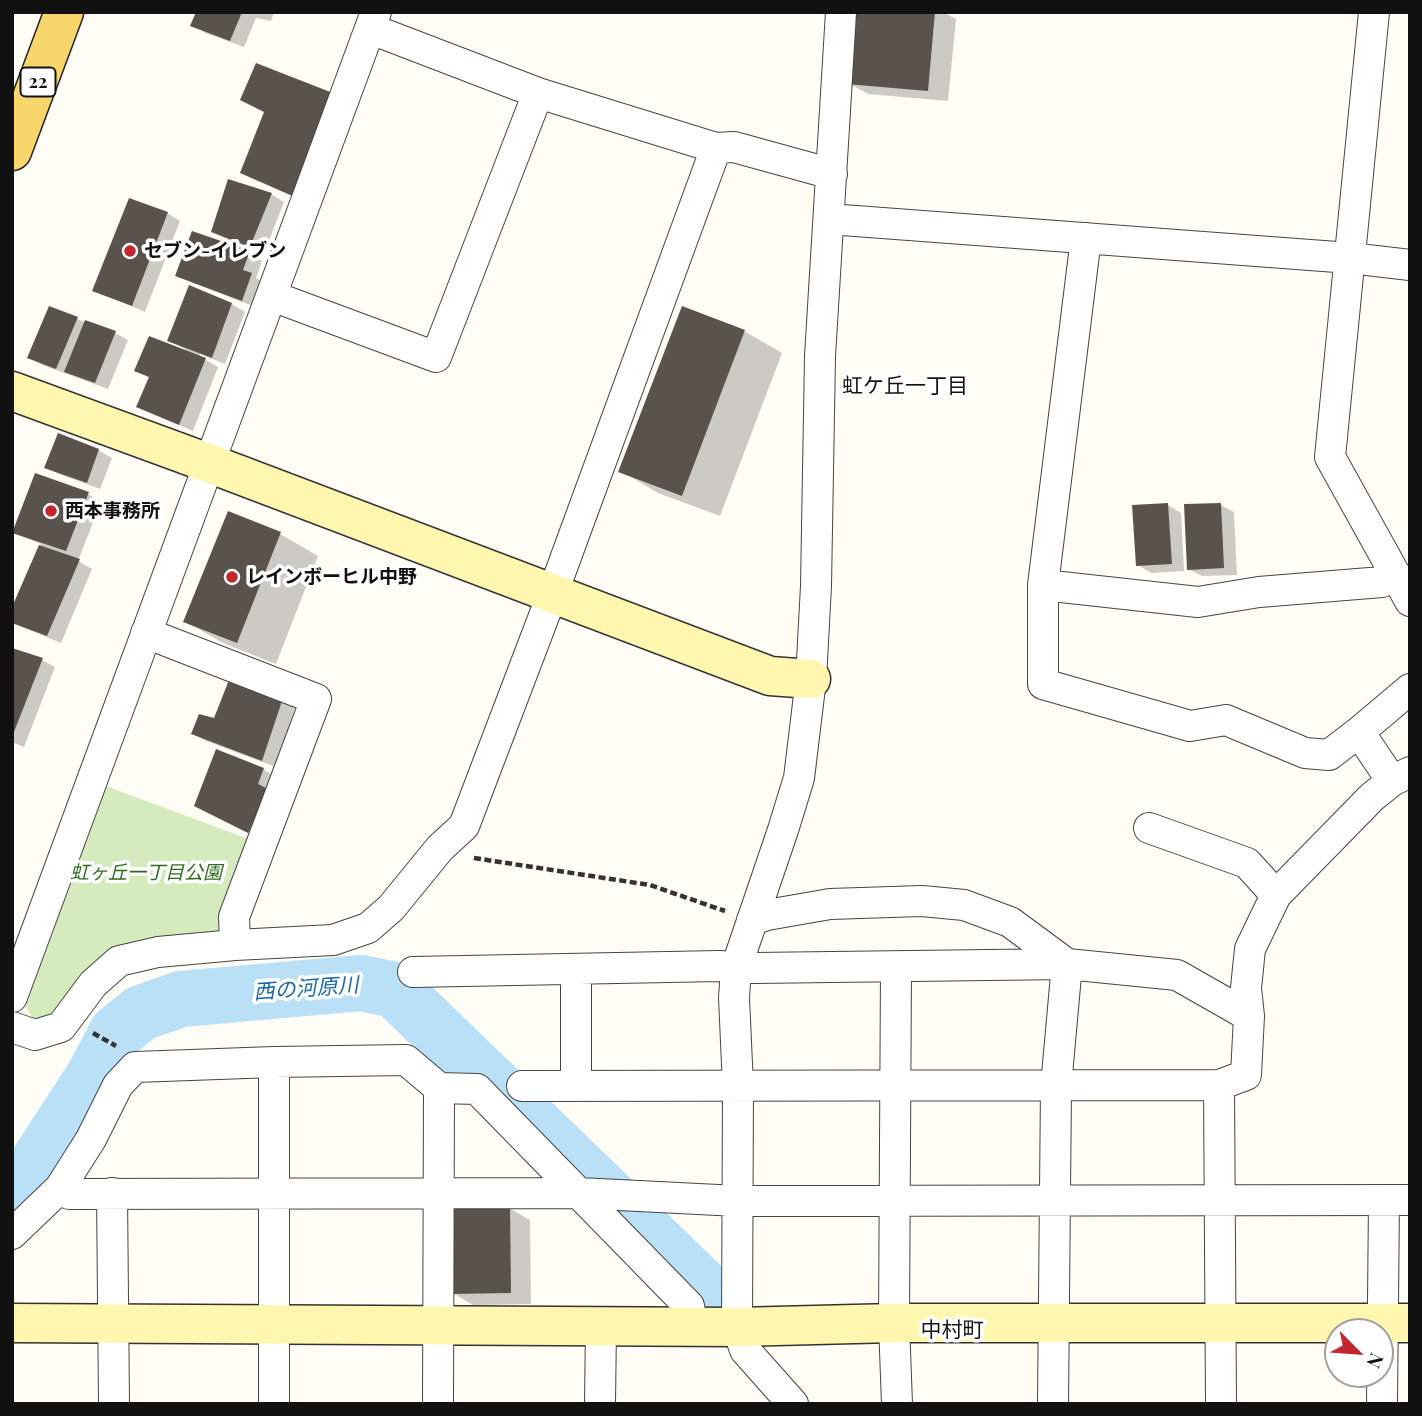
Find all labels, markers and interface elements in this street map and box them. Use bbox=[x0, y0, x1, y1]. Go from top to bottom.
road number: 22 bbox=[20, 68, 56, 96]
place label: セブン-イレブン bbox=[144, 240, 286, 262]
marker: セブン-イレブン bbox=[122, 243, 138, 259]
district label: 虹ケ丘一丁目 bbox=[842, 373, 968, 399]
place label: 西本事務所 bbox=[65, 500, 160, 522]
marker: 西本事務所 bbox=[43, 503, 59, 519]
place label: レインボーヒル中野 bbox=[246, 566, 417, 588]
marker: レインボーヒル中野 bbox=[224, 569, 240, 585]
park label: 虹ヶ丘一丁目公園 bbox=[70, 862, 222, 884]
water label: 西の河原川 bbox=[253, 973, 359, 1005]
district label: 中村町 bbox=[921, 1317, 983, 1343]
north arrow bbox=[1324, 1318, 1394, 1388]
text: N bbox=[1362, 1349, 1391, 1373]

